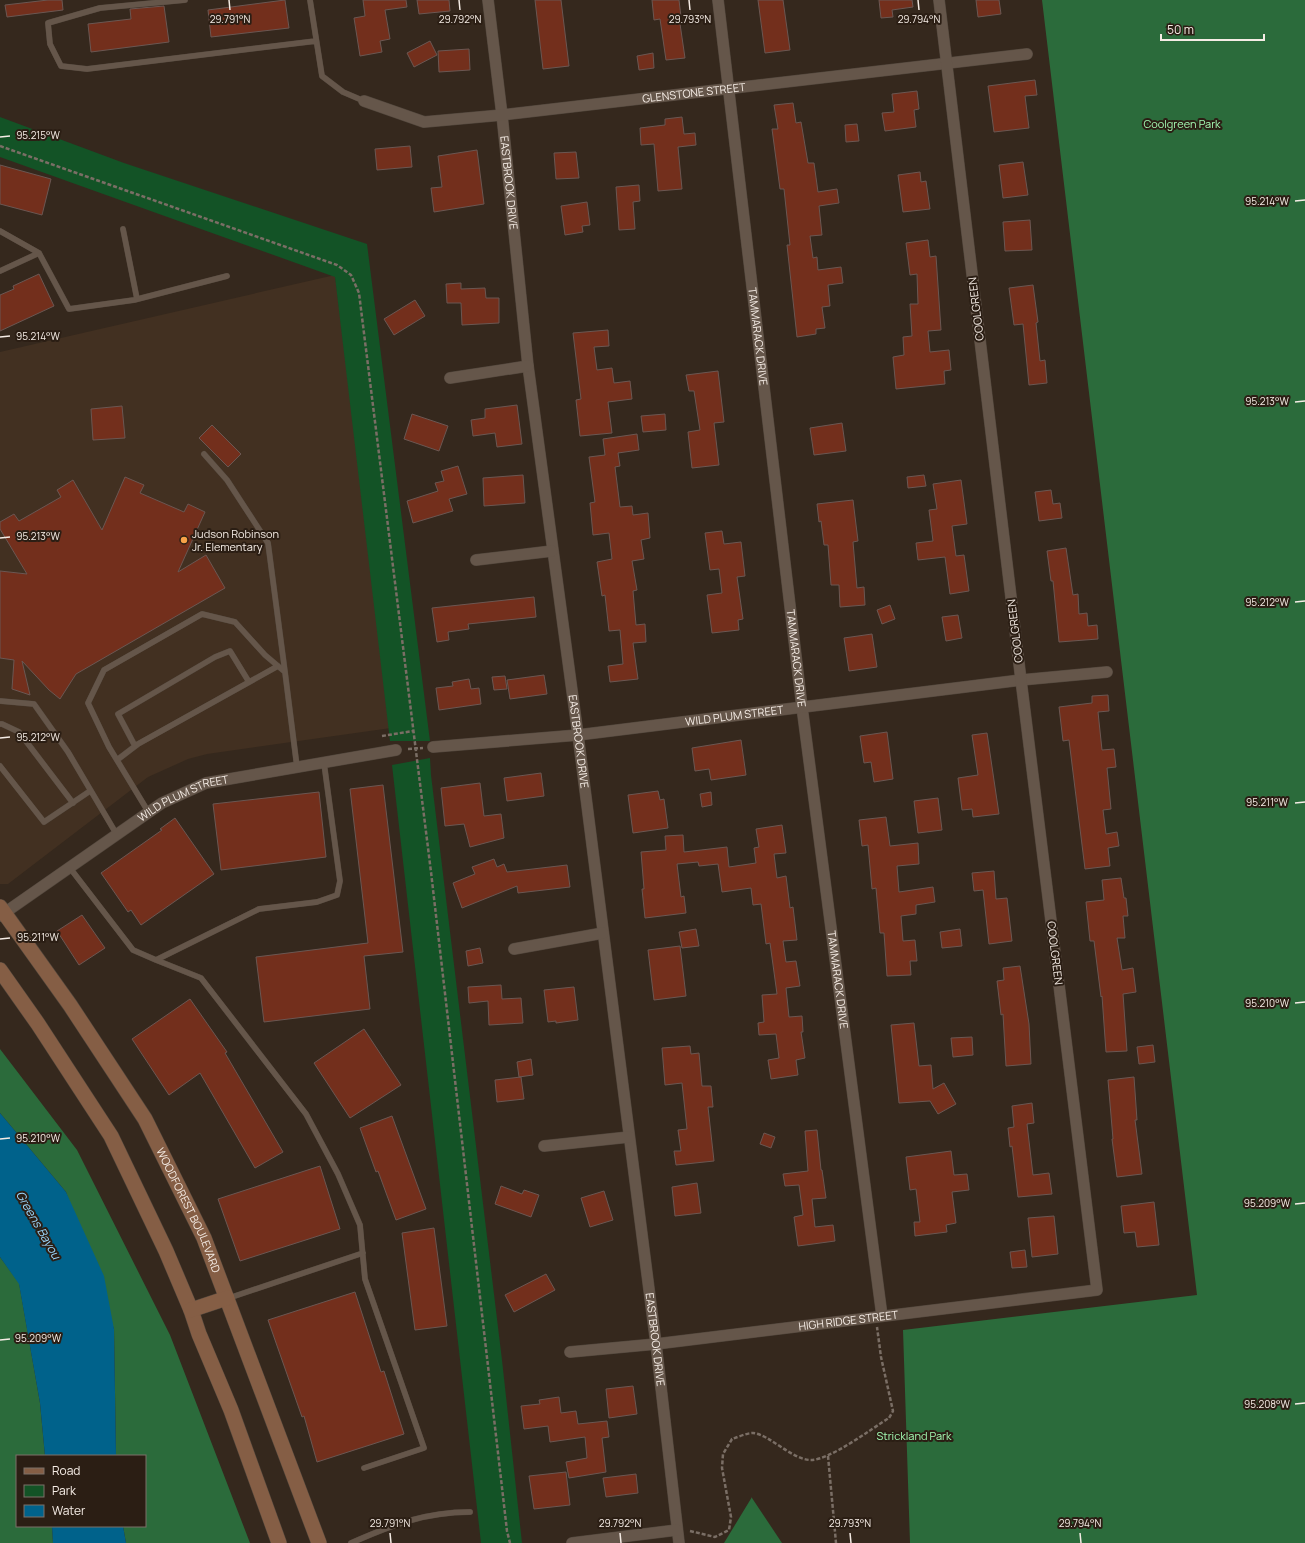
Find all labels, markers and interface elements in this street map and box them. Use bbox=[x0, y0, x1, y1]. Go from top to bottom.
text: 29.791°N bbox=[210, 12, 251, 26]
text: 29.792°N bbox=[439, 12, 481, 26]
text: 29.793°N bbox=[669, 12, 711, 26]
text: 29.794°N bbox=[898, 12, 941, 26]
scale bar bbox=[1161, 16, 1264, 42]
text: 50 m bbox=[1167, 21, 1194, 38]
street label: GLENSTONE STREET bbox=[641, 79, 747, 106]
park label: Coolgreen Park bbox=[1143, 116, 1221, 131]
text: 95.215°W bbox=[16, 128, 61, 142]
street label: EASTBROOK DRIVE bbox=[497, 135, 522, 230]
text: 95.214°W bbox=[1245, 194, 1290, 208]
street label: COOLGREEN bbox=[964, 276, 987, 342]
street label: TAMMARACK DRIVE bbox=[745, 287, 772, 386]
text: 95.214°W bbox=[16, 329, 61, 343]
text: 95.213°W bbox=[1245, 394, 1289, 408]
place label: Judson Robinson Jr. Elementary bbox=[192, 526, 279, 554]
text: 95.213°W bbox=[16, 529, 60, 543]
marker: Judson Robinson Jr. Elementary bbox=[179, 535, 189, 545]
text: 95.212°W bbox=[1245, 595, 1289, 609]
street label: COOLGREEN bbox=[1003, 598, 1026, 664]
street label: TAMMARACK DRIVE bbox=[783, 608, 810, 708]
street label: EASTBROOK DRIVE bbox=[566, 694, 593, 789]
street label: WILD PLUM STREET bbox=[684, 702, 785, 729]
text: 95.212°W bbox=[16, 730, 60, 744]
street label: WILD PLUM STREET bbox=[134, 771, 230, 825]
text: 95.211°W bbox=[1246, 795, 1289, 809]
street label: COOLGREEN bbox=[1044, 920, 1067, 986]
text: 95.211°W bbox=[17, 930, 60, 944]
street label: TAMMARACK DRIVE bbox=[824, 930, 852, 1030]
text: 95.210°W bbox=[1245, 996, 1290, 1010]
text: 95.210°W bbox=[16, 1131, 61, 1145]
street label: WOODFOREST BOULEVARD bbox=[153, 1145, 224, 1275]
water label: Greens Bayou bbox=[12, 1187, 65, 1263]
text: 95.209°W bbox=[1244, 1196, 1291, 1210]
street label: EASTBROOK DRIVE bbox=[642, 1292, 669, 1387]
street label: HIGH RIDGE STREET bbox=[797, 1306, 899, 1334]
text: 95.209°W bbox=[15, 1331, 62, 1345]
text: 95.208°W bbox=[1244, 1397, 1291, 1411]
park label: Strickland Park bbox=[876, 1428, 952, 1443]
legend bbox=[16, 1455, 146, 1527]
text: Road bbox=[52, 1462, 80, 1479]
text: Park bbox=[52, 1482, 77, 1499]
text: Water bbox=[52, 1502, 86, 1519]
text: 29.791°N bbox=[370, 1516, 411, 1530]
text: 29.792°N bbox=[599, 1516, 641, 1530]
text: 29.793°N bbox=[829, 1516, 871, 1530]
text: 29.794°N bbox=[1059, 1516, 1102, 1530]

